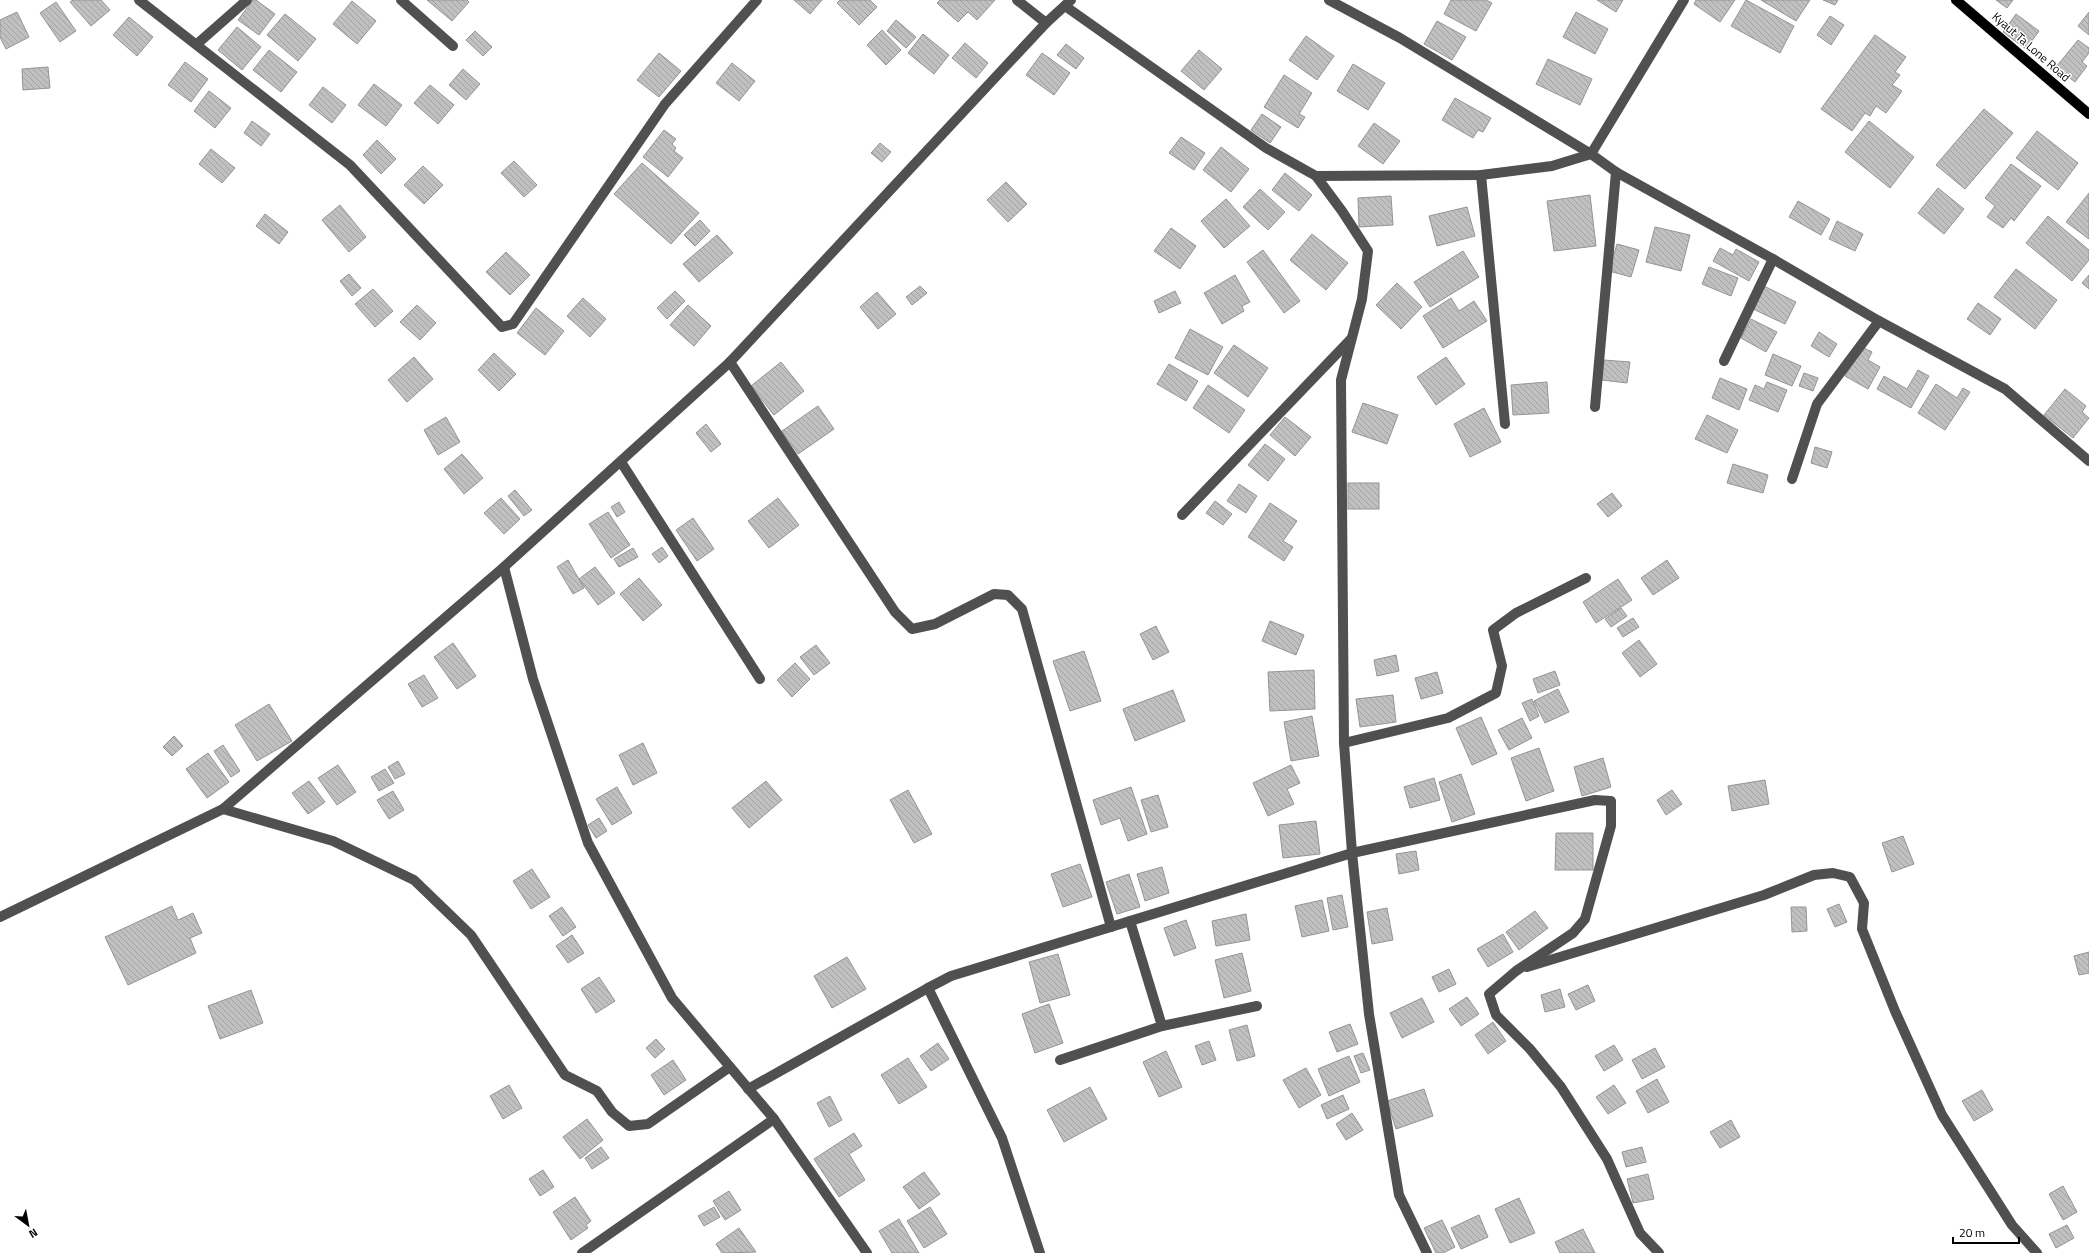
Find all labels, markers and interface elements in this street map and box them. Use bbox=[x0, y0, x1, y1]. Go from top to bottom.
street label: Kyaut Ta Lone Road bbox=[1988, 7, 2075, 86]
north arrow bbox=[8, 1205, 48, 1245]
scale bar bbox=[1953, 1219, 2019, 1245]
text: 20 m bbox=[1959, 1223, 1985, 1242]
text: N bbox=[26, 1225, 41, 1242]

